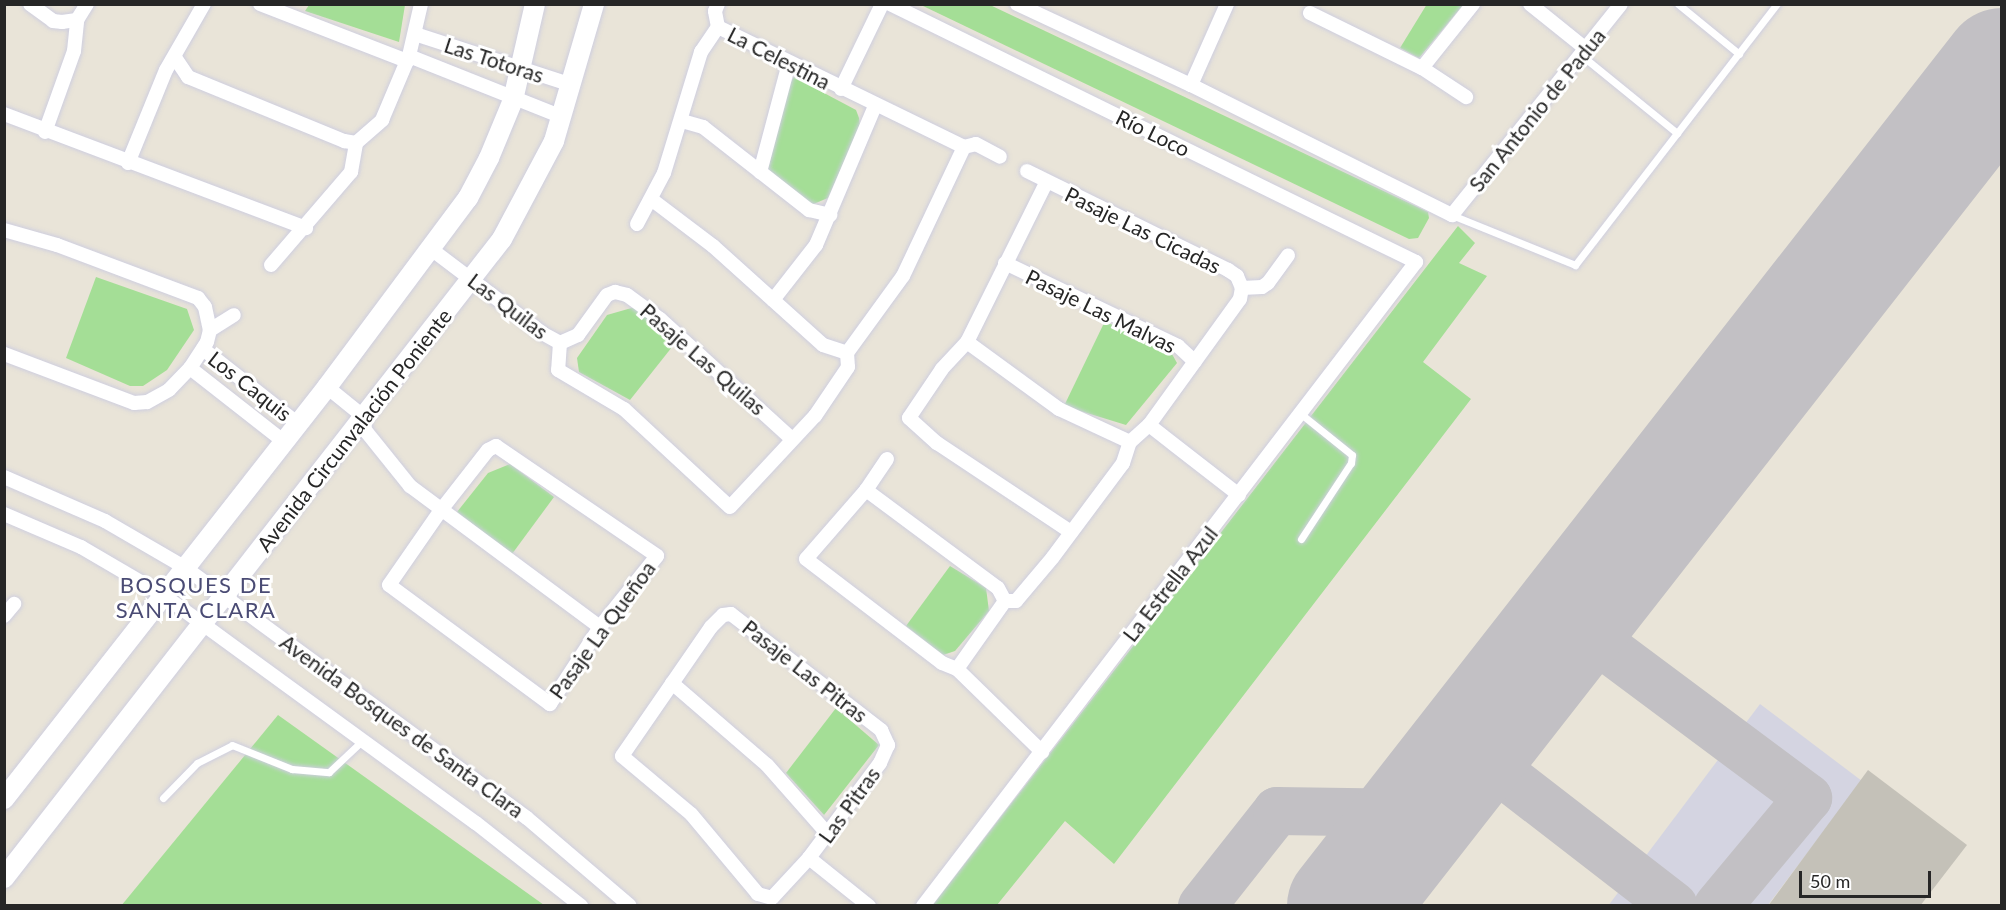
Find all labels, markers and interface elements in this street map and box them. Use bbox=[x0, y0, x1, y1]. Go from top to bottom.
street label: La Celestina bbox=[724, 21, 834, 95]
street label: San Antonio de Padua bbox=[1463, 23, 1611, 197]
street label: Las Totoras bbox=[441, 32, 547, 88]
street label: Río Loco bbox=[1112, 104, 1194, 162]
street label: Pasaje Las Cicadas bbox=[1061, 181, 1225, 279]
street label: Pasaje Las Malvas bbox=[1022, 264, 1180, 358]
street label: Las Quilas bbox=[463, 268, 553, 344]
street label: Pasaje Las Quilas bbox=[635, 298, 771, 420]
street label: Avenida Circunvalación Poniente bbox=[251, 304, 457, 556]
street label: Los Caquis bbox=[203, 346, 297, 426]
street label: La Estrella Azul bbox=[1117, 521, 1223, 647]
street label: Pasaje La Queñoa bbox=[544, 556, 660, 704]
district label: BOSQUES DE SANTA CLARA bbox=[115, 571, 277, 622]
street label: Pasaje Las Pitras bbox=[738, 614, 872, 728]
street label: Avenida Bosques de Santa Clara bbox=[275, 629, 529, 823]
street label: Las Pitras bbox=[813, 762, 885, 848]
scale bar bbox=[1802, 859, 1934, 897]
text: 50 m bbox=[1810, 870, 1850, 892]

